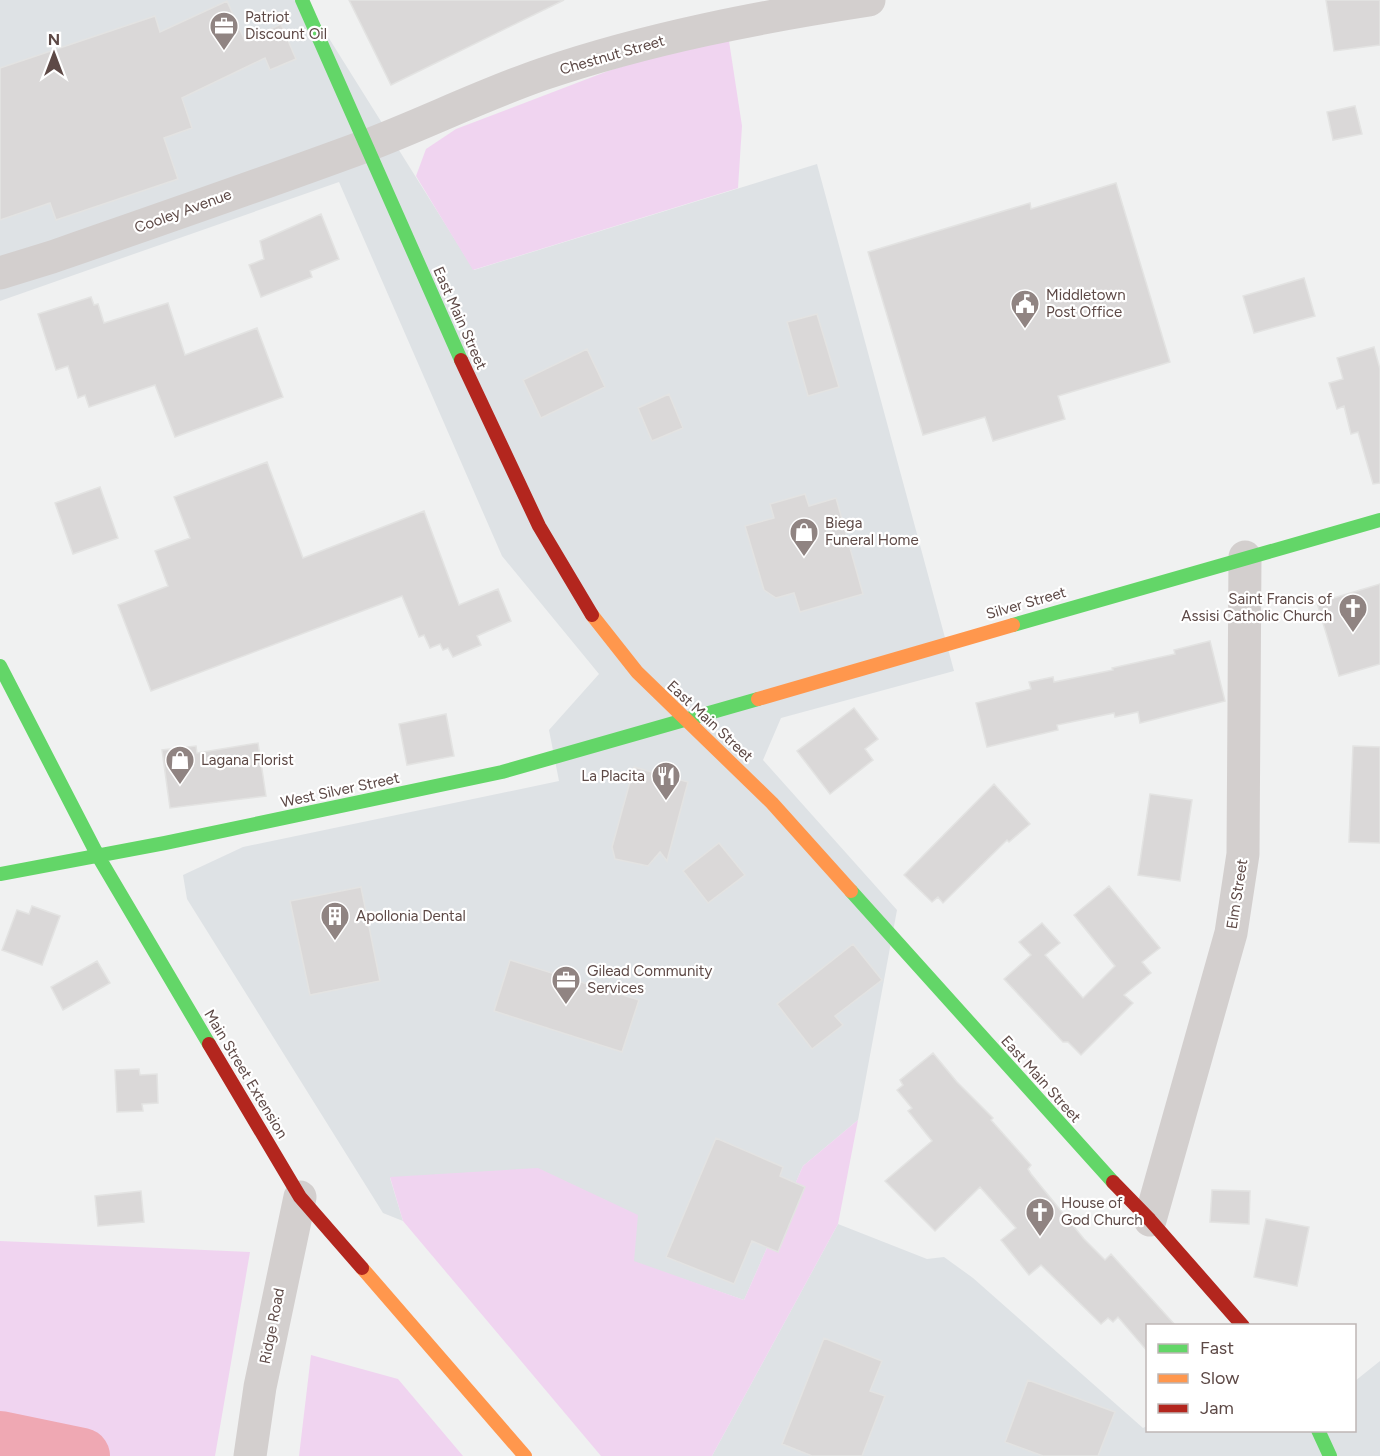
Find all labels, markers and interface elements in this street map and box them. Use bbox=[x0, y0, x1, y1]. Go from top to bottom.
place label: Patriot Discount Oil bbox=[245, 8, 327, 43]
office icon: Patriot Discount Oil bbox=[208, 10, 240, 52]
north arrow bbox=[24, 24, 84, 84]
text: N bbox=[48, 30, 60, 49]
street label: Chestnut Street bbox=[558, 31, 667, 79]
street label: Cooley Avenue bbox=[132, 185, 234, 237]
street label: East Main Street bbox=[429, 264, 491, 373]
place label: Middletown Post Office bbox=[1046, 286, 1126, 321]
public building icon: Middletown Post Office bbox=[1009, 288, 1041, 330]
place label: Biega Funeral Home bbox=[825, 514, 919, 549]
shop icon: Biega Funeral Home bbox=[788, 516, 820, 558]
street label: Silver Street bbox=[984, 583, 1068, 623]
place label: Saint Francis of Assisi Catholic Church bbox=[1181, 590, 1332, 625]
church icon: Saint Francis of Assisi Catholic Church bbox=[1337, 592, 1369, 634]
street label: East Main Street bbox=[663, 677, 757, 766]
shop icon: Lagana Florist bbox=[164, 744, 196, 786]
place label: Lagana Florist bbox=[201, 751, 294, 769]
restaurant icon: La Placita bbox=[650, 760, 682, 802]
place label: La Placita bbox=[581, 767, 645, 785]
street label: West Silver Street bbox=[279, 769, 401, 811]
street label: Elm Street bbox=[1223, 857, 1251, 930]
building icon: Apollonia Dental bbox=[319, 900, 351, 942]
place label: Apollonia Dental bbox=[356, 907, 466, 925]
place label: Gilead Community Services bbox=[587, 962, 712, 997]
office icon: Gilead Community Services bbox=[550, 964, 582, 1006]
street label: Main Street Extension bbox=[200, 1006, 292, 1142]
street label: East Main Street bbox=[997, 1032, 1085, 1126]
place label: House of God Church bbox=[1061, 1194, 1143, 1229]
church icon: House of God Church bbox=[1024, 1196, 1056, 1238]
street label: Ridge Road bbox=[256, 1287, 288, 1365]
legend bbox=[1146, 1324, 1356, 1432]
text: Fast bbox=[1200, 1337, 1234, 1359]
text: Slow bbox=[1200, 1367, 1239, 1389]
text: Jam bbox=[1200, 1397, 1234, 1419]

